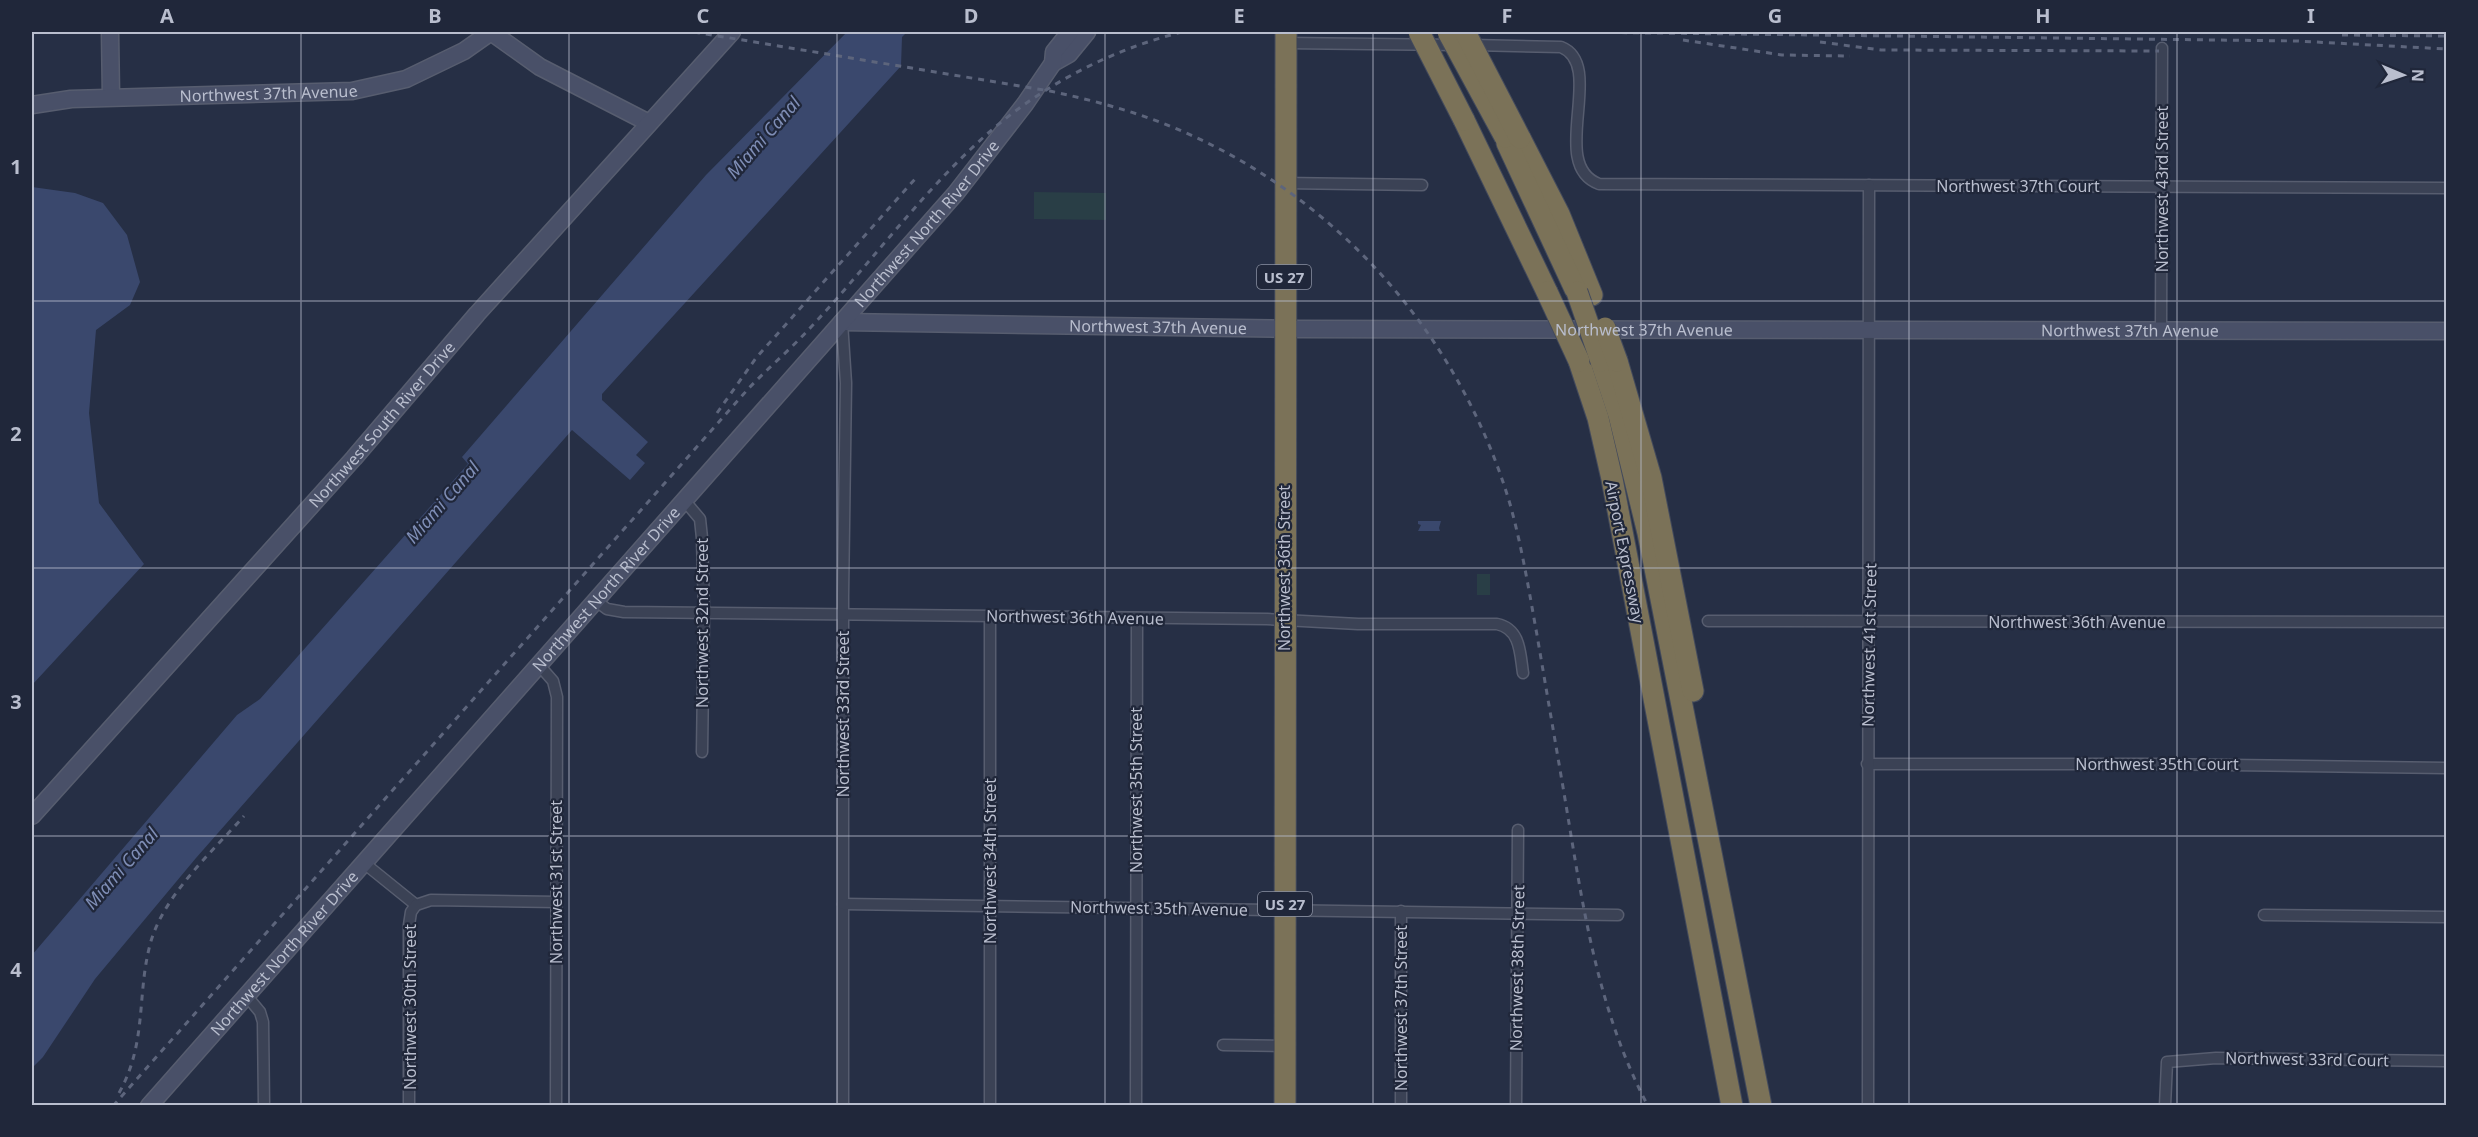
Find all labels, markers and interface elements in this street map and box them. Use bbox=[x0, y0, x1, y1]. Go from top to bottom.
text: A bbox=[160, 2, 174, 29]
text: B bbox=[428, 2, 442, 29]
text: C bbox=[697, 2, 710, 29]
text: D bbox=[964, 2, 978, 29]
text: E bbox=[1233, 2, 1245, 29]
text: F bbox=[1502, 2, 1512, 29]
text: G bbox=[1768, 2, 1782, 29]
text: H bbox=[2035, 2, 2051, 29]
text: I bbox=[2307, 2, 2315, 29]
north arrow bbox=[2373, 45, 2433, 105]
text: N bbox=[2407, 69, 2429, 82]
street label: Northwest 37th Avenue bbox=[179, 79, 360, 107]
water label: Miami Canal bbox=[721, 91, 805, 183]
street label: Northwest 43rd Street bbox=[2151, 105, 2173, 272]
street label: Northwest North River Drive bbox=[849, 136, 1004, 312]
text: 1 bbox=[10, 153, 22, 180]
street label: Northwest 37th Court bbox=[1936, 175, 2100, 197]
road number: US 27 bbox=[1257, 265, 1311, 289]
street label: Northwest 37th Avenue bbox=[1069, 314, 1247, 339]
street label: Northwest 37th Avenue bbox=[1555, 318, 1733, 341]
street label: Northwest 37th Avenue bbox=[2041, 319, 2219, 342]
street label: Northwest South River Drive bbox=[304, 337, 460, 512]
text: 2 bbox=[10, 420, 22, 447]
water label: Miami Canal bbox=[400, 456, 484, 548]
street label: Airport Expressway bbox=[1600, 479, 1650, 626]
street label: Northwest 36th Street bbox=[1273, 485, 1295, 651]
street label: Northwest North River Drive bbox=[527, 502, 685, 676]
street label: Northwest 32nd Street bbox=[691, 538, 713, 708]
street label: Northwest 41st Street bbox=[1857, 563, 1881, 727]
street label: Northwest 36th Avenue bbox=[986, 604, 1164, 630]
street label: Northwest 36th Avenue bbox=[1988, 611, 2166, 633]
street label: Northwest 33rd Street bbox=[832, 630, 854, 797]
text: 3 bbox=[10, 688, 22, 715]
street label: Northwest 35th Street bbox=[1125, 707, 1147, 873]
street label: Northwest 35th Court bbox=[2075, 753, 2239, 775]
street label: Northwest 34th Street bbox=[979, 778, 1001, 944]
street label: Northwest 31st Street bbox=[545, 800, 567, 964]
water label: Miami Canal bbox=[79, 822, 163, 914]
street label: Northwest North River Drive bbox=[205, 866, 363, 1040]
street label: Northwest 38th Street bbox=[1505, 885, 1529, 1051]
road number: US 27 bbox=[1258, 892, 1312, 916]
street label: Northwest 35th Avenue bbox=[1070, 895, 1248, 921]
street label: Northwest 30th Street bbox=[399, 924, 421, 1090]
street label: Northwest 37th Street bbox=[1390, 925, 1412, 1091]
text: 4 bbox=[10, 956, 22, 983]
street label: Northwest 33rd Court bbox=[2225, 1047, 2389, 1071]

